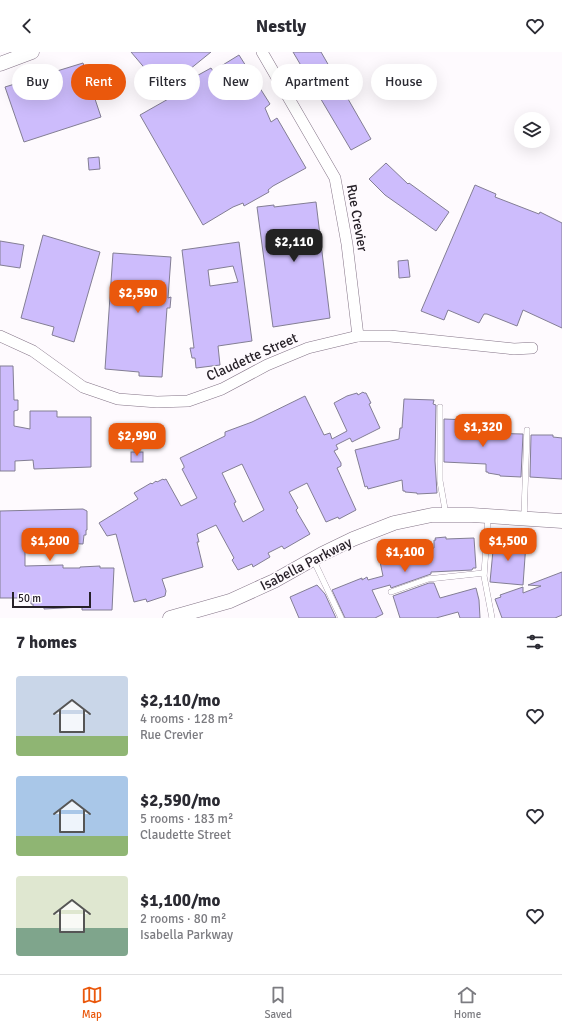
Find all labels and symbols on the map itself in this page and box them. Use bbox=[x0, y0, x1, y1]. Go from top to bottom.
street label: Rue Crevier bbox=[343, 183, 371, 254]
pin: $2,110 bbox=[261, 229, 327, 263]
pin: $2,590 bbox=[105, 280, 171, 314]
street label: Claudette Street bbox=[204, 329, 300, 385]
pin: $1,320 bbox=[450, 414, 516, 448]
pin: $2,990 bbox=[104, 423, 170, 457]
pin: $1,200 bbox=[17, 528, 83, 562]
pin: $1,500 bbox=[475, 528, 541, 562]
street label: Isabella Parkway bbox=[257, 533, 355, 594]
pin: $1,100 bbox=[372, 539, 438, 573]
scale bar bbox=[12, 590, 91, 609]

